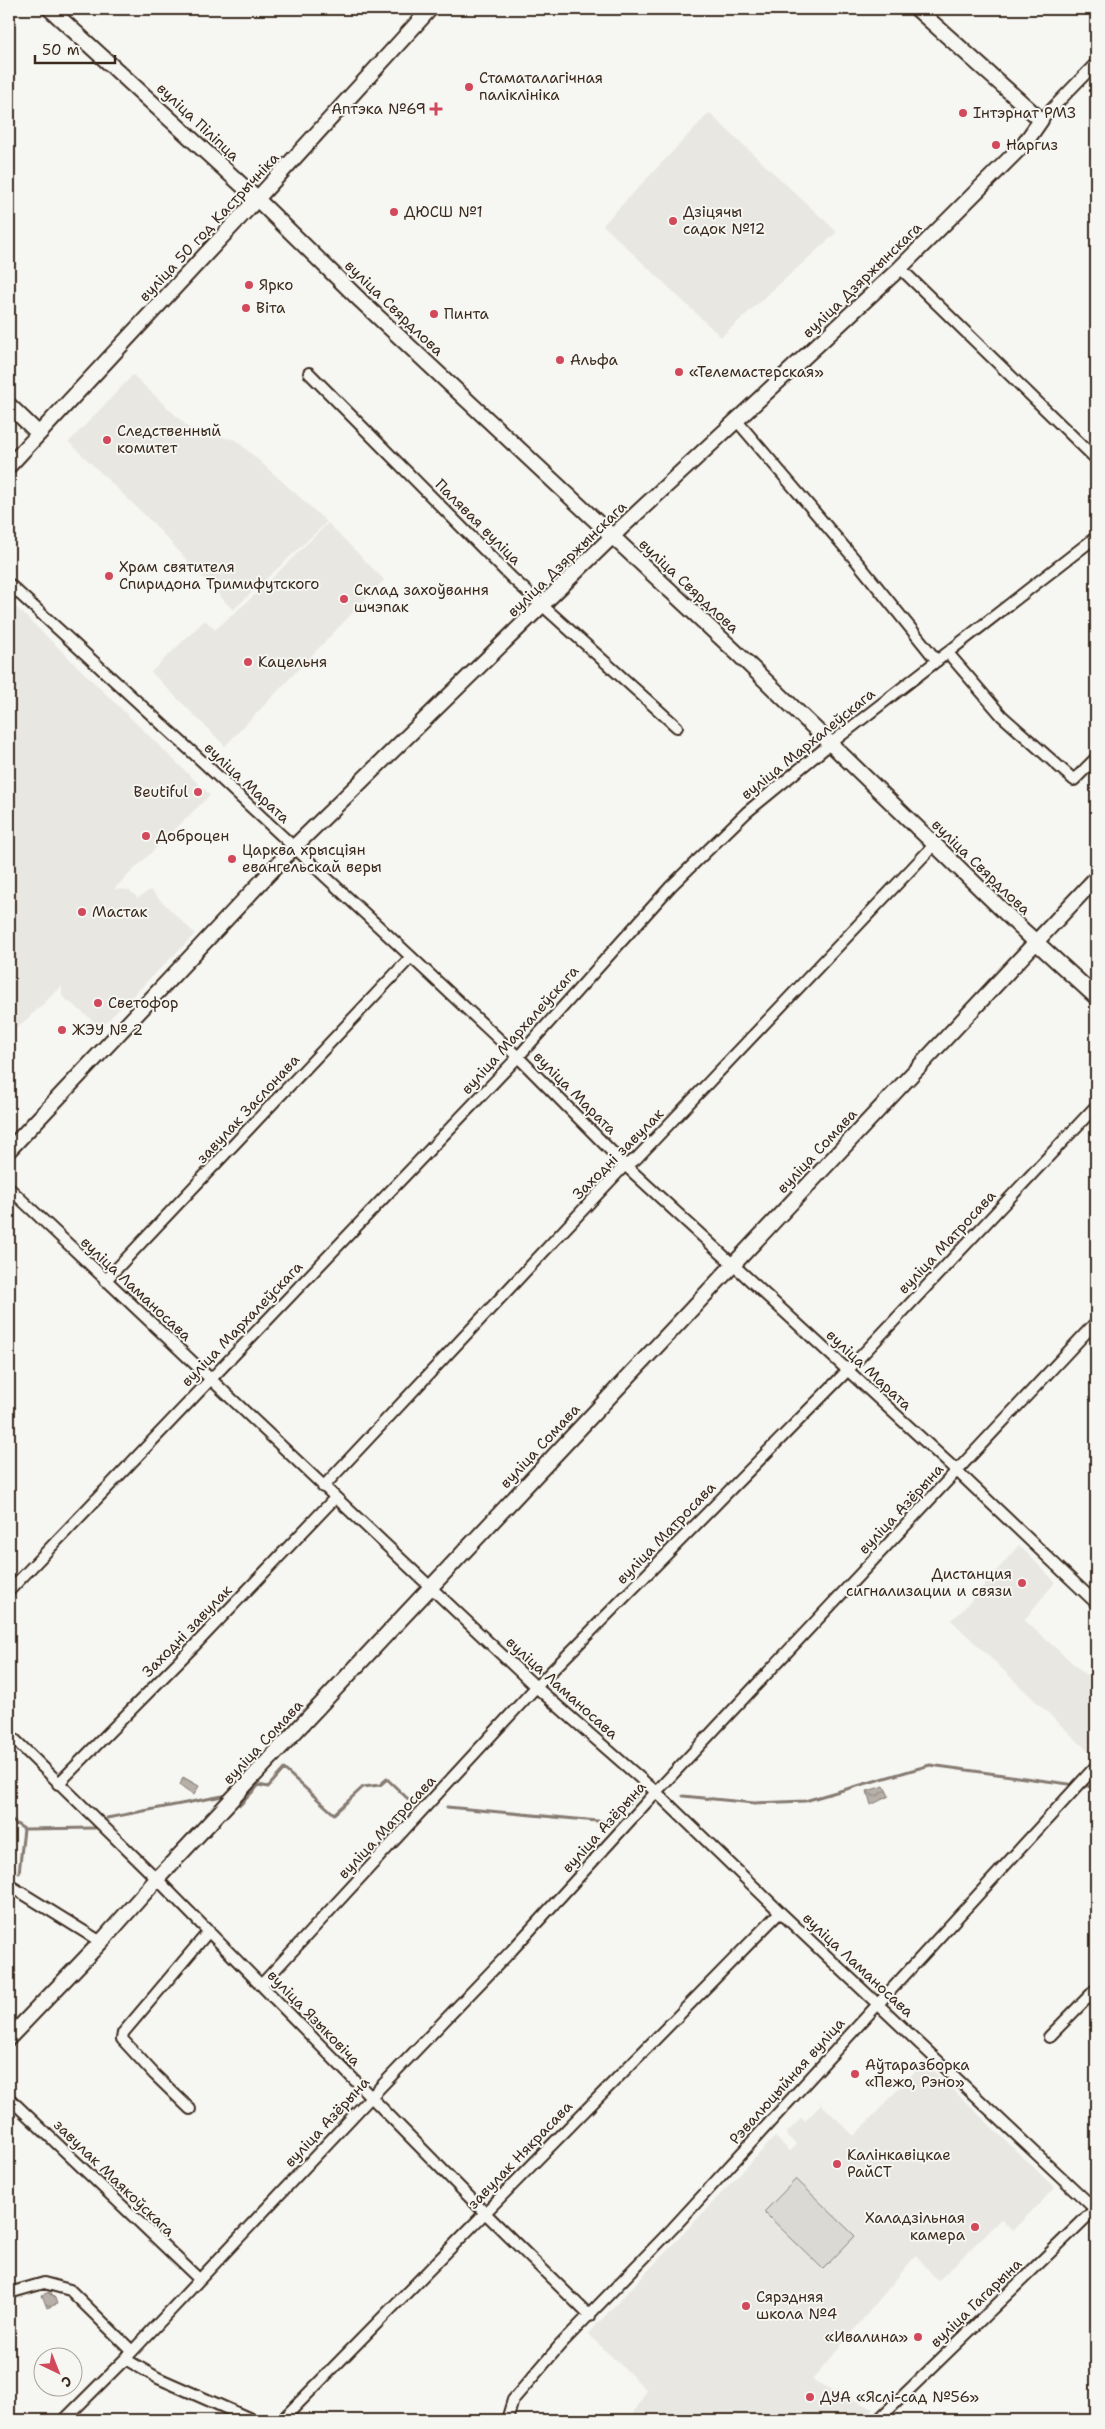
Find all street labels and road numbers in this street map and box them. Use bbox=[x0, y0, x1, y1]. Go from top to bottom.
street label: вуліца Піліпца bbox=[152, 79, 244, 166]
street label: вуліца 50 год Кастрычніка bbox=[135, 148, 284, 306]
street label: вуліца Дзяржынскага bbox=[798, 217, 926, 342]
street label: вуліца Свярдлова bbox=[340, 256, 448, 361]
street label: Палявая вуліца bbox=[431, 475, 526, 570]
street label: вуліца Дзяржынскага bbox=[503, 496, 631, 621]
street label: вуліца Свярдлова bbox=[635, 534, 744, 638]
street label: вуліца Мархалеўскага bbox=[737, 683, 880, 804]
street label: вуліца Марата bbox=[200, 738, 295, 828]
street label: вуліца Свярдлова bbox=[927, 815, 1035, 920]
street label: вуліца Мархалеўскага bbox=[457, 961, 584, 1099]
street label: вуліца Марата bbox=[529, 1047, 621, 1139]
street label: завулак Заслонава bbox=[192, 1050, 304, 1168]
street label: Заходні завулак bbox=[568, 1104, 668, 1204]
street label: вуліца Сомава bbox=[773, 1104, 862, 1198]
street label: вуліца Матросава bbox=[894, 1185, 1001, 1298]
street label: вуліца Ламаносава bbox=[76, 1232, 196, 1346]
street label: вуліца Мархалеўскага bbox=[177, 1257, 308, 1391]
street label: вуліца Марата bbox=[822, 1325, 917, 1415]
street label: вуліца Сомава bbox=[496, 1399, 585, 1493]
street label: вуліца Азёрына bbox=[854, 1459, 949, 1558]
street label: вуліца Матросава bbox=[612, 1477, 721, 1589]
street label: Заходні завулак bbox=[138, 1580, 236, 1682]
street label: вуліца Ламаносава bbox=[502, 1632, 623, 1744]
street label: вуліца Сомава bbox=[219, 1695, 308, 1789]
street label: вуліца Матросава bbox=[334, 1770, 441, 1883]
street label: вуліца Азёрына bbox=[558, 1776, 651, 1877]
street label: вуліца Ламаносава bbox=[798, 1908, 918, 2022]
street label: вуліца Языковіча bbox=[263, 1966, 366, 2071]
street label: Рэвалюцыйная вуліца bbox=[725, 2013, 850, 2149]
street label: вуліца Азёрына bbox=[280, 2072, 375, 2171]
street label: завулак Някрасава bbox=[463, 2096, 577, 2213]
street label: завулак Маякоўскага bbox=[49, 2115, 179, 2242]
street label: вуліца Гагарына bbox=[926, 2254, 1027, 2352]

